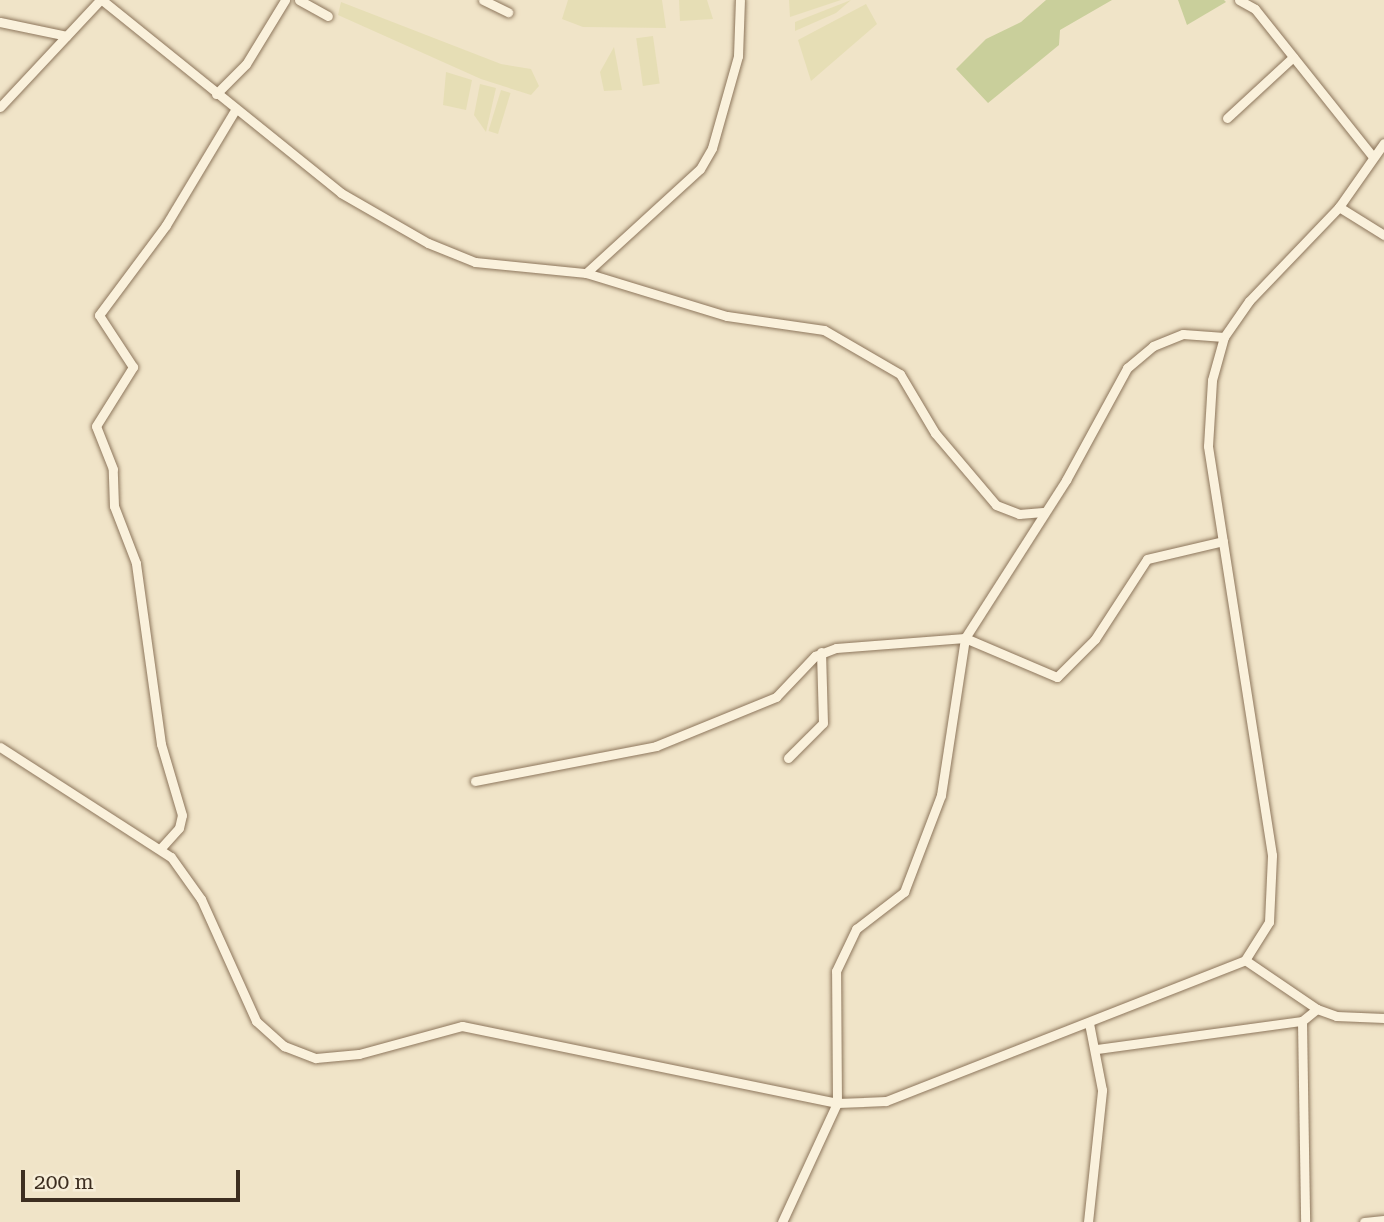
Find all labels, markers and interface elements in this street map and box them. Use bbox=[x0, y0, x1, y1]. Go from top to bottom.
scale bar bbox=[24, 1156, 243, 1200]
text: 200 m bbox=[34, 1170, 94, 1194]

